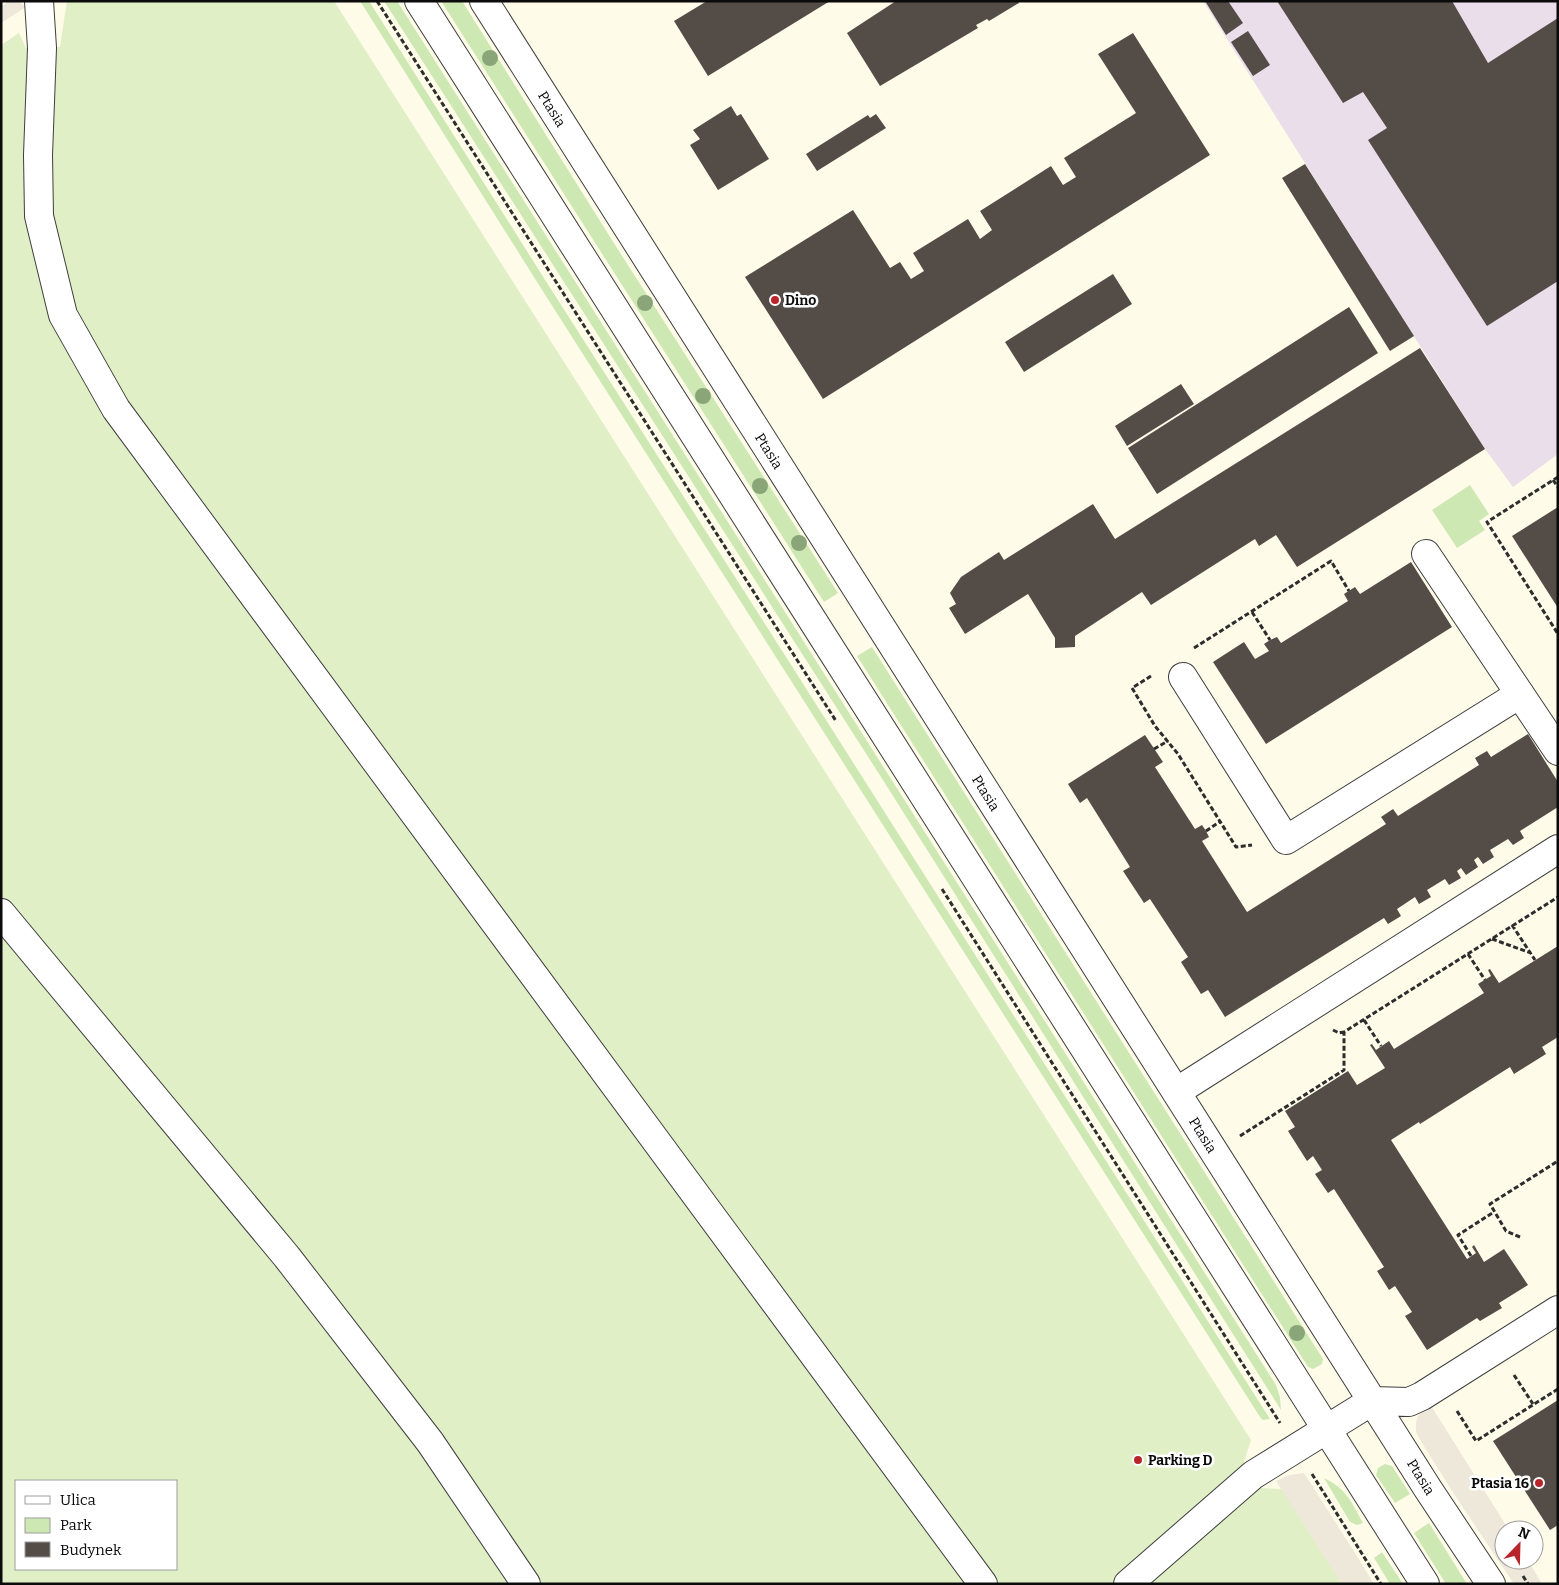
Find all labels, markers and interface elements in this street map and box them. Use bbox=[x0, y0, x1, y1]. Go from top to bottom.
street label: Ptasia bbox=[534, 88, 569, 131]
place label: Dino bbox=[785, 292, 816, 309]
marker: Dino bbox=[769, 294, 781, 306]
street label: Ptasia bbox=[751, 430, 786, 473]
street label: Ptasia bbox=[968, 772, 1003, 815]
street label: Ptasia bbox=[1185, 1114, 1220, 1157]
place label: Parking D bbox=[1148, 1452, 1213, 1469]
marker: Parking D bbox=[1132, 1454, 1144, 1466]
street label: Ptasia bbox=[1403, 1456, 1438, 1499]
place label: Ptasia 16 bbox=[1471, 1475, 1529, 1492]
marker: Ptasia 16 bbox=[1533, 1477, 1545, 1489]
legend bbox=[15, 1480, 178, 1570]
text: Ulica bbox=[60, 1491, 96, 1509]
text: Park bbox=[60, 1516, 92, 1534]
north arrow bbox=[1494, 1520, 1544, 1570]
text: N bbox=[1516, 1524, 1532, 1544]
text: Budynek bbox=[60, 1541, 122, 1559]

